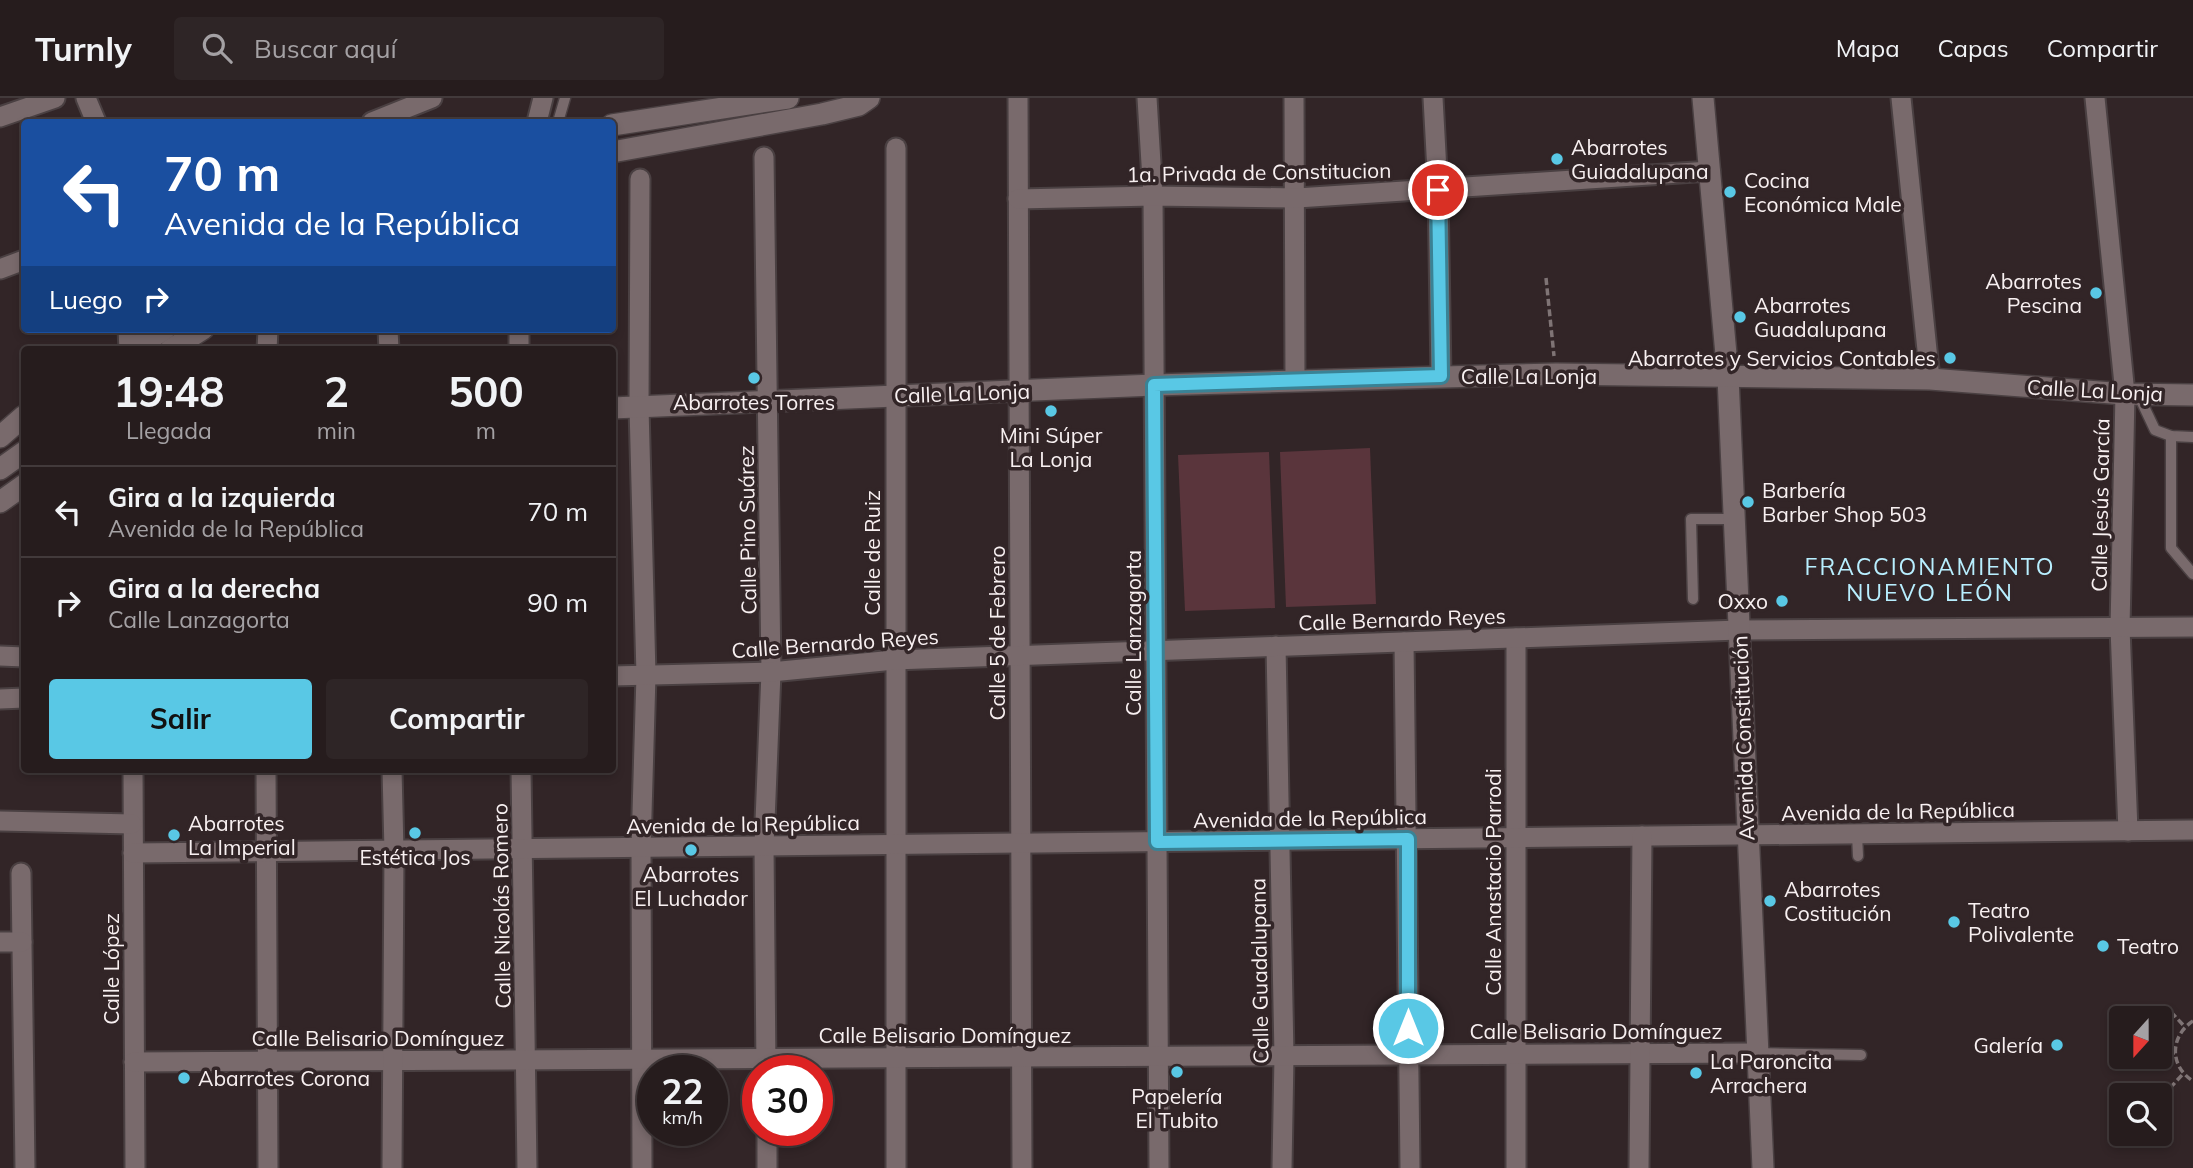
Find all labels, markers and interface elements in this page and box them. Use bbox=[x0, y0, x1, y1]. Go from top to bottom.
search box bbox=[174, 17, 664, 80]
text: Turnly bbox=[35, 28, 132, 69]
icon: search bbox=[198, 29, 236, 67]
text: Buscar aquí bbox=[254, 32, 397, 65]
text: Mapa bbox=[1836, 33, 1900, 63]
text: Capas bbox=[1938, 33, 2009, 63]
text: Compartir bbox=[2047, 33, 2158, 63]
place label: Abarrotes Guiadalupana bbox=[1571, 134, 1709, 184]
text: 70 m bbox=[164, 142, 280, 203]
icon: left bbox=[49, 147, 140, 238]
marker: Abarrotes Guiadalupana bbox=[1549, 151, 1565, 167]
street label: 1a. Privada de Constitucion bbox=[1126, 157, 1392, 187]
pin bbox=[1408, 160, 1468, 220]
place label: Cocina Económica Male bbox=[1744, 167, 1902, 217]
icon: arrive bbox=[1419, 171, 1457, 209]
marker: Cocina Económica Male bbox=[1722, 184, 1738, 200]
text: Avenida de la República bbox=[164, 203, 520, 243]
place label: Abarrotes Pescina bbox=[1985, 268, 2082, 318]
icon: right bbox=[137, 280, 175, 318]
text: Luego bbox=[49, 283, 123, 316]
marker: Abarrotes Pescina bbox=[2088, 285, 2104, 301]
place label: Abarrotes Guadalupana bbox=[1754, 292, 1887, 342]
marker: Abarrotes Guadalupana bbox=[1732, 309, 1748, 325]
place label: Abarrotes y Servicios Contables bbox=[1628, 345, 1936, 371]
marker: Abarrotes y Servicios Contables bbox=[1942, 350, 1958, 366]
street label: Calle La Lonja bbox=[1461, 363, 1597, 389]
text: 19:48 bbox=[113, 365, 224, 418]
text: 2 bbox=[324, 365, 349, 418]
text: 500 bbox=[448, 365, 524, 418]
marker: Abarrotes Torres bbox=[746, 370, 762, 386]
street label: Calle La Lonja bbox=[2026, 373, 2164, 407]
street label: Calle La Lonja bbox=[893, 378, 1031, 408]
place label: Abarrotes Torres bbox=[673, 389, 835, 415]
marker: Mini Súper La Lonja bbox=[1043, 403, 1059, 419]
text: Llegada bbox=[126, 416, 212, 445]
text: min bbox=[317, 416, 356, 445]
text: m bbox=[476, 416, 496, 445]
street label: Calle Jesús García bbox=[2085, 418, 2115, 592]
place label: Mini Súper La Lonja bbox=[1000, 422, 1103, 472]
street label: Calle Pino Suárez bbox=[733, 445, 761, 615]
place label: Barbería Barber Shop 503 bbox=[1762, 477, 1927, 527]
text: Gira a la izquierda bbox=[108, 481, 336, 514]
street label: Calle de Ruiz bbox=[859, 490, 885, 616]
icon: left bbox=[49, 493, 87, 531]
marker: Barbería Barber Shop 503 bbox=[1740, 494, 1756, 510]
text: 70 m bbox=[527, 495, 588, 528]
text: Avenida de la República bbox=[108, 514, 364, 543]
street label: Calle 5 de Febrero bbox=[984, 546, 1010, 720]
street label: Calle Lanzagorta bbox=[1120, 550, 1146, 716]
district label: FRACCIONAMIENTO NUEVO LEÓN bbox=[1804, 552, 2056, 607]
text: Gira a la derecha bbox=[108, 572, 320, 605]
icon: right bbox=[49, 584, 87, 622]
text: 90 m bbox=[527, 586, 588, 619]
place label: Oxxo bbox=[1718, 588, 1768, 614]
marker: Oxxo bbox=[1774, 593, 1790, 609]
street label: Calle Bernardo Reyes bbox=[1298, 602, 1506, 636]
text: Calle Lanzagorta bbox=[108, 605, 290, 634]
street label: Calle Bernardo Reyes bbox=[730, 623, 940, 663]
street label: Avenida Constitución bbox=[1726, 635, 1760, 841]
button: Salir bbox=[49, 679, 312, 759]
button: Compartir bbox=[326, 679, 588, 759]
street label: Calle Anastacio Parrodi bbox=[1480, 768, 1506, 996]
street label: Avenida de la República bbox=[1781, 796, 2015, 826]
street label: Calle Nicolás Romero bbox=[486, 803, 516, 1009]
street label: Avenida de la República bbox=[1193, 803, 1427, 833]
street label: Avenida de la República bbox=[626, 809, 860, 839]
place label: Abarrotes La Imperial bbox=[188, 810, 296, 860]
marker: Estética Jos bbox=[407, 825, 423, 841]
marker: Abarrotes La Imperial bbox=[166, 827, 182, 843]
marker: Abarrotes El Luchador bbox=[683, 842, 699, 858]
place label: Estética Jos bbox=[359, 844, 471, 870]
place label: Abarrotes El Luchador bbox=[634, 861, 748, 911]
place label: Abarrotes Costitución bbox=[1784, 876, 1891, 926]
street label: Calle Guadalupana bbox=[1244, 878, 1274, 1064]
marker: Abarrotes Costitución bbox=[1762, 893, 1778, 909]
place label: Teatro Polivalente bbox=[1968, 897, 2074, 947]
street label: Calle López bbox=[98, 913, 124, 1025]
marker: Teatro Polivalente bbox=[1946, 914, 1962, 930]
place label: Teatro bbox=[2117, 933, 2179, 959]
marker: Teatro bbox=[2095, 938, 2111, 954]
position arrow bbox=[1371, 991, 1445, 1065]
north arrow bbox=[2109, 1006, 2172, 1069]
map controls bbox=[2109, 1006, 2172, 1146]
street label: Calle Belisario Domínguez bbox=[1470, 1018, 1722, 1044]
street label: Calle Belisario Domínguez bbox=[819, 1022, 1071, 1048]
street label: Calle Belisario Domínguez bbox=[252, 1025, 504, 1051]
place label: Galería bbox=[1973, 1032, 2043, 1058]
marker: Galería bbox=[2049, 1037, 2065, 1053]
place label: La Paroncita Arrachera bbox=[1710, 1048, 1832, 1098]
speed limit sign: 30 bbox=[742, 1055, 833, 1146]
marker: Papelería El Tubito bbox=[1169, 1064, 1185, 1080]
place label: Abarrotes Corona bbox=[198, 1065, 370, 1091]
marker: La Paroncita Arrachera bbox=[1688, 1065, 1704, 1081]
text: 22 bbox=[661, 1069, 704, 1113]
marker: Abarrotes Corona bbox=[176, 1070, 192, 1086]
place label: Papelería El Tubito bbox=[1131, 1083, 1223, 1133]
button: search bbox=[2109, 1083, 2172, 1146]
text: km/h bbox=[662, 1106, 703, 1129]

